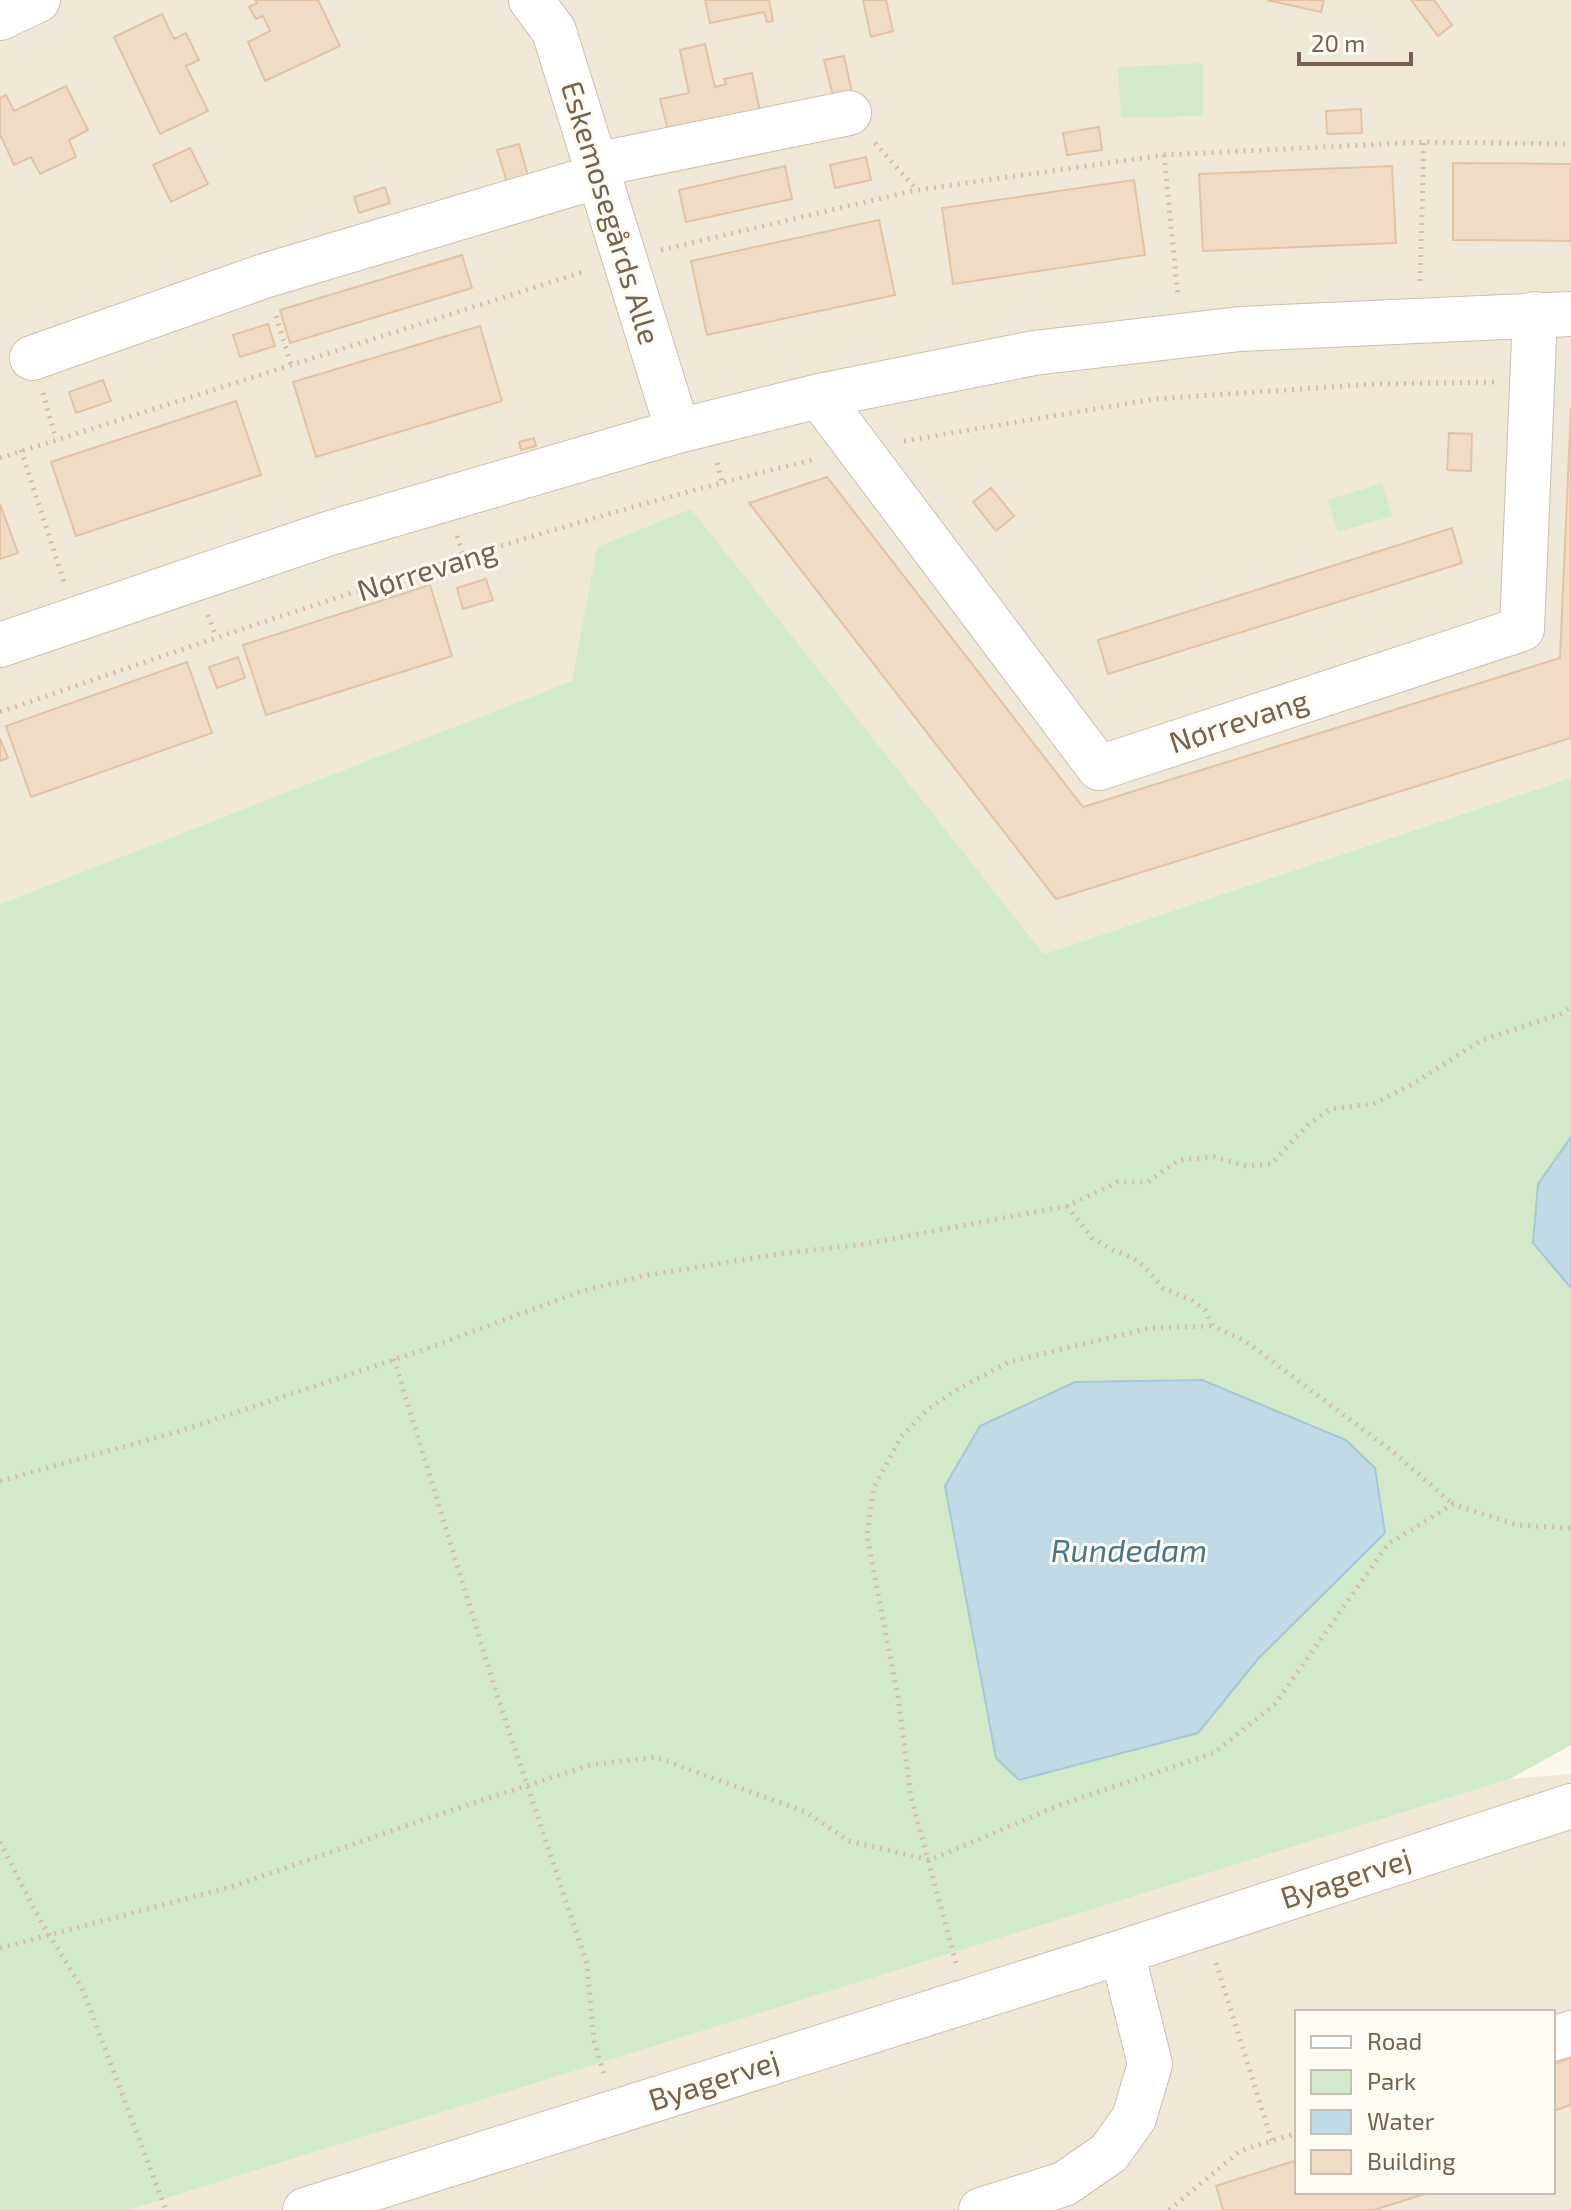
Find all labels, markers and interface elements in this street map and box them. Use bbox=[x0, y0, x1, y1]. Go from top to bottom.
scale bar bbox=[1299, 16, 1411, 66]
text: 20 m bbox=[1311, 28, 1365, 57]
street label: Eskemosegårds Alle bbox=[555, 76, 669, 348]
street label: Nørrevang bbox=[352, 531, 501, 607]
street label: Nørrevang bbox=[1164, 681, 1313, 760]
water label: Rundedam bbox=[1051, 1530, 1207, 1568]
street label: Byagervej bbox=[1276, 1839, 1415, 1915]
legend bbox=[1295, 2010, 1555, 2194]
text: Road bbox=[1367, 2026, 1422, 2055]
street label: Byagervej bbox=[644, 2041, 783, 2117]
text: Park bbox=[1367, 2066, 1416, 2095]
text: Water bbox=[1367, 2106, 1435, 2135]
text: Building bbox=[1367, 2146, 1456, 2175]

